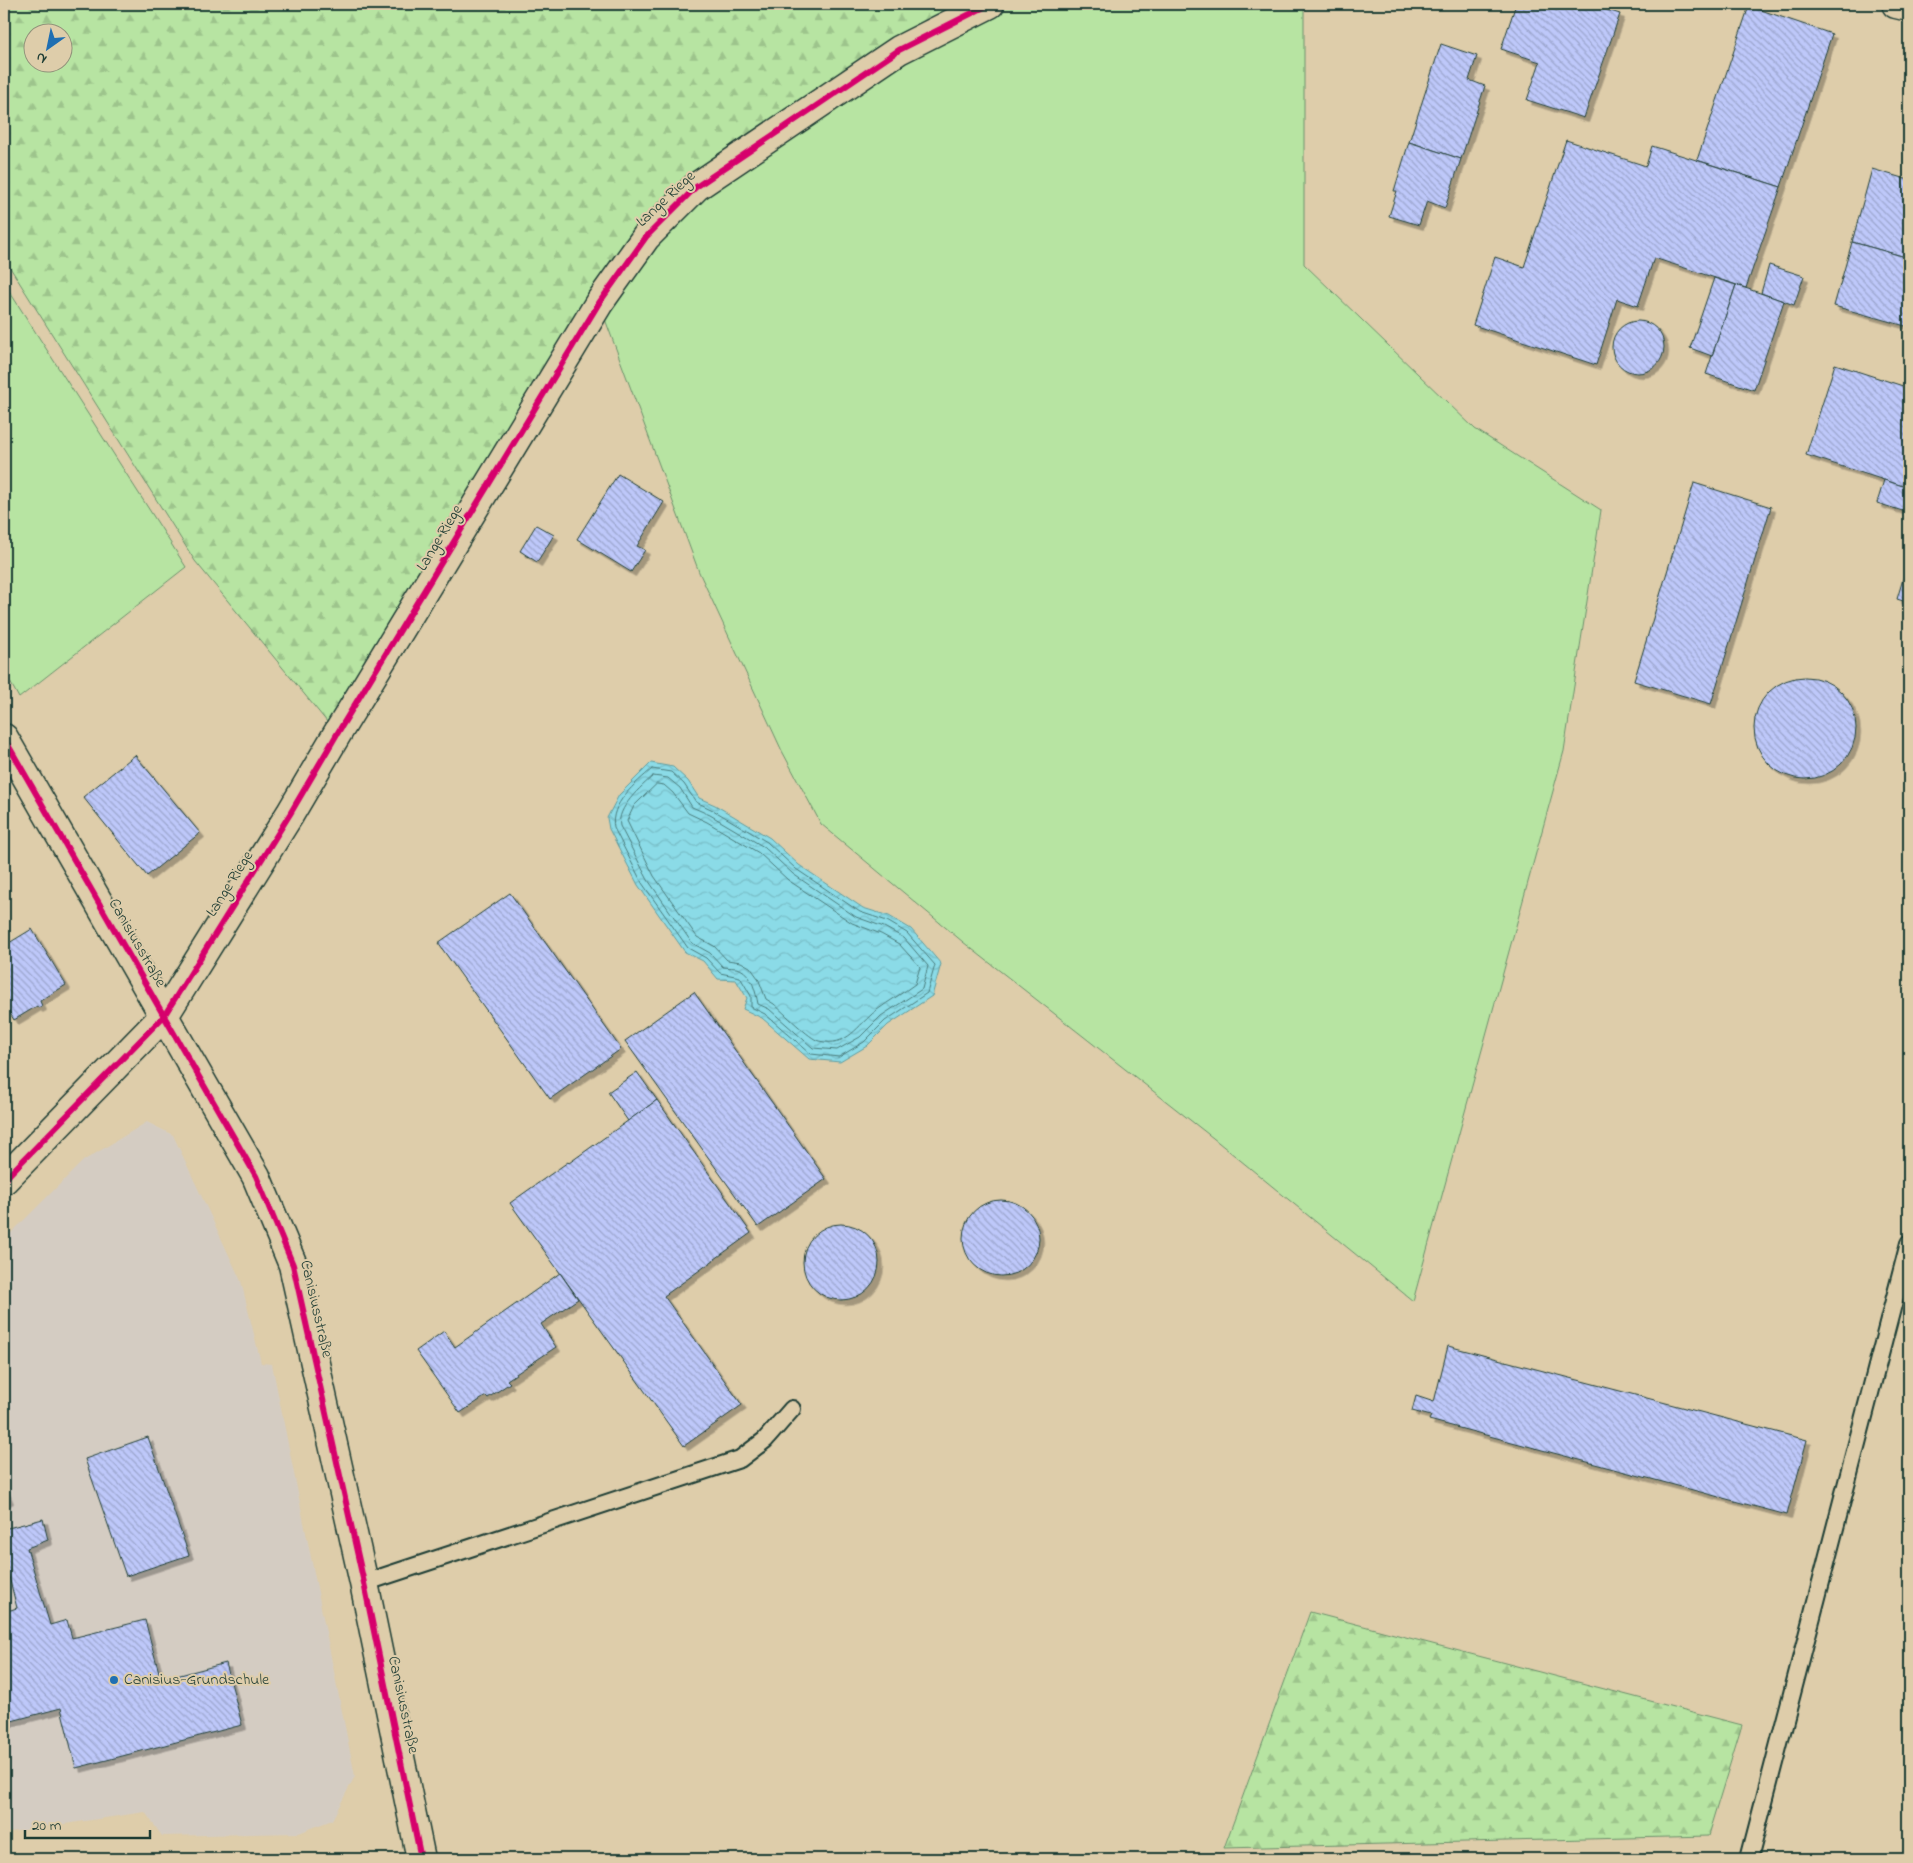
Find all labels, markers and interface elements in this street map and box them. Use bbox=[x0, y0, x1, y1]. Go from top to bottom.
north arrow bbox=[22, 22, 72, 72]
text: N bbox=[32, 46, 51, 69]
street label: Lange Riege bbox=[631, 164, 702, 233]
street label: Lange Riege bbox=[411, 499, 470, 576]
street label: Lange Riege bbox=[200, 846, 260, 922]
street label: Canisiusstraße bbox=[102, 894, 173, 993]
street label: Canisiusstraße bbox=[293, 1258, 339, 1361]
street label: Canisiusstraße bbox=[381, 1654, 425, 1757]
place label: Canisius-Grundschule bbox=[124, 1668, 270, 1692]
marker: Canisius-Grundschule bbox=[108, 1674, 120, 1686]
scale bar bbox=[25, 1808, 150, 1840]
text: 20 m bbox=[32, 1815, 62, 1837]

